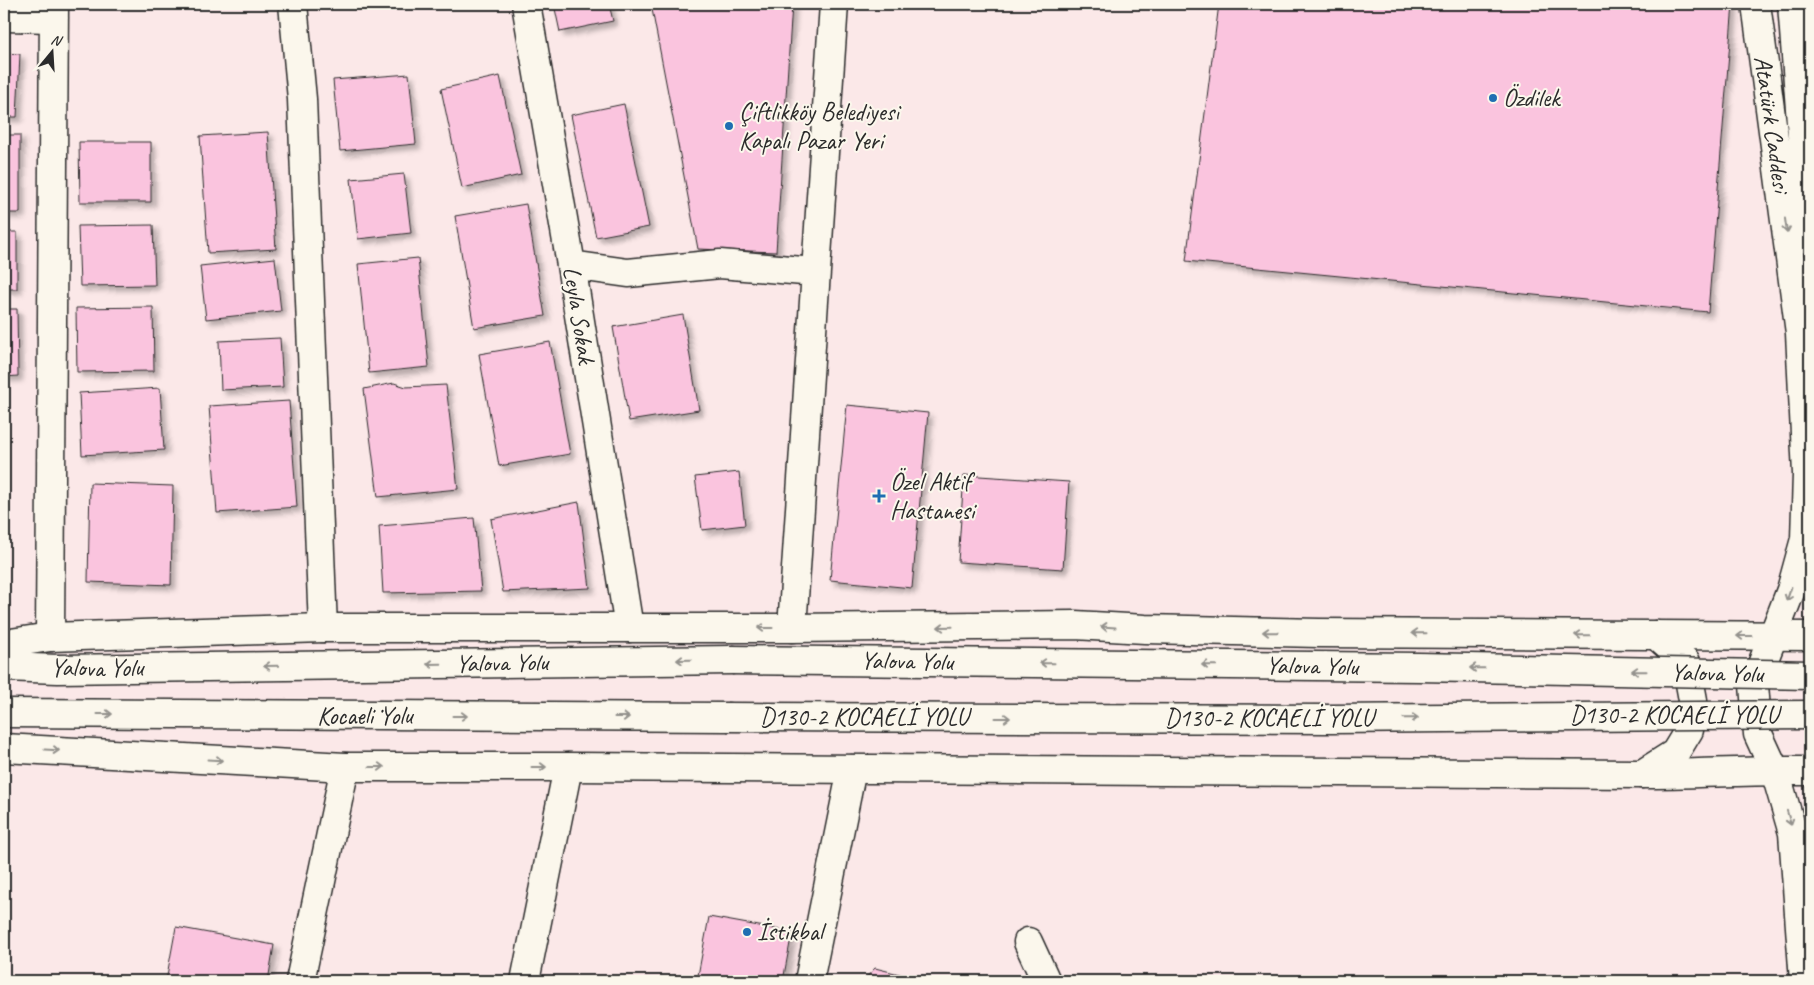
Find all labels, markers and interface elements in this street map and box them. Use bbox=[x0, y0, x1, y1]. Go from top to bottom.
north arrow bbox=[28, 28, 78, 78]
text: N bbox=[49, 31, 65, 50]
street label: Atatürk Caddesi bbox=[1747, 54, 1798, 197]
place label: Özdilek bbox=[1503, 82, 1561, 114]
marker: Özdilek bbox=[1487, 92, 1499, 104]
place label: Çiftlikköy Belediyesi Kapalı Pazar Yeri bbox=[739, 96, 902, 157]
marker: Çiftlikköy Belediyesi Kapalı Pazar Yeri bbox=[723, 120, 735, 132]
one-way arrow bbox=[1781, 217, 1791, 233]
street label: Leyla Sokak bbox=[556, 264, 603, 368]
place label: Özel Aktif Hastanesi bbox=[890, 466, 978, 527]
marker: Özel Aktif Hastanesi bbox=[872, 489, 886, 503]
one-way arrow bbox=[1784, 586, 1793, 602]
one-way arrow bbox=[938, 622, 954, 631]
one-way arrow bbox=[1100, 622, 1116, 632]
one-way arrow bbox=[758, 623, 774, 633]
one-way arrow bbox=[1262, 627, 1278, 637]
one-way arrow bbox=[1411, 628, 1428, 638]
one-way arrow bbox=[1574, 630, 1590, 640]
one-way arrow bbox=[1736, 631, 1752, 641]
street label: Yalova Yolu bbox=[860, 644, 955, 678]
street label: Yalova Yolu bbox=[455, 646, 550, 680]
street label: Yalova Yolu bbox=[1265, 649, 1360, 683]
street label: Yalova Yolu bbox=[51, 652, 145, 684]
one-way arrow bbox=[676, 655, 692, 665]
street label: Yalova Yolu bbox=[1670, 656, 1765, 690]
one-way arrow bbox=[1039, 658, 1055, 668]
one-way arrow bbox=[426, 659, 442, 669]
one-way arrow bbox=[1201, 660, 1218, 670]
one-way arrow bbox=[263, 661, 280, 671]
one-way arrow bbox=[1469, 663, 1485, 673]
one-way arrow bbox=[1631, 667, 1647, 676]
street label: D130-2 KOCAELİ YOLU bbox=[1570, 699, 1782, 731]
street label: Kocaeli̇ Yolu bbox=[317, 700, 414, 732]
street label: D130-2 KOCAELİ YOLU bbox=[760, 701, 972, 733]
street label: D130-2 KOCAELİ YOLU bbox=[1165, 702, 1377, 734]
one-way arrow bbox=[96, 709, 113, 719]
one-way arrow bbox=[452, 711, 468, 721]
one-way arrow bbox=[614, 712, 630, 722]
one-way arrow bbox=[994, 713, 1011, 723]
one-way arrow bbox=[1402, 713, 1418, 723]
one-way arrow bbox=[44, 746, 60, 755]
one-way arrow bbox=[206, 755, 222, 764]
one-way arrow bbox=[368, 762, 385, 772]
one-way arrow bbox=[531, 762, 547, 772]
one-way arrow bbox=[1784, 809, 1794, 825]
place label: İstikbal bbox=[757, 916, 828, 948]
marker: İstikbal bbox=[741, 926, 753, 938]

